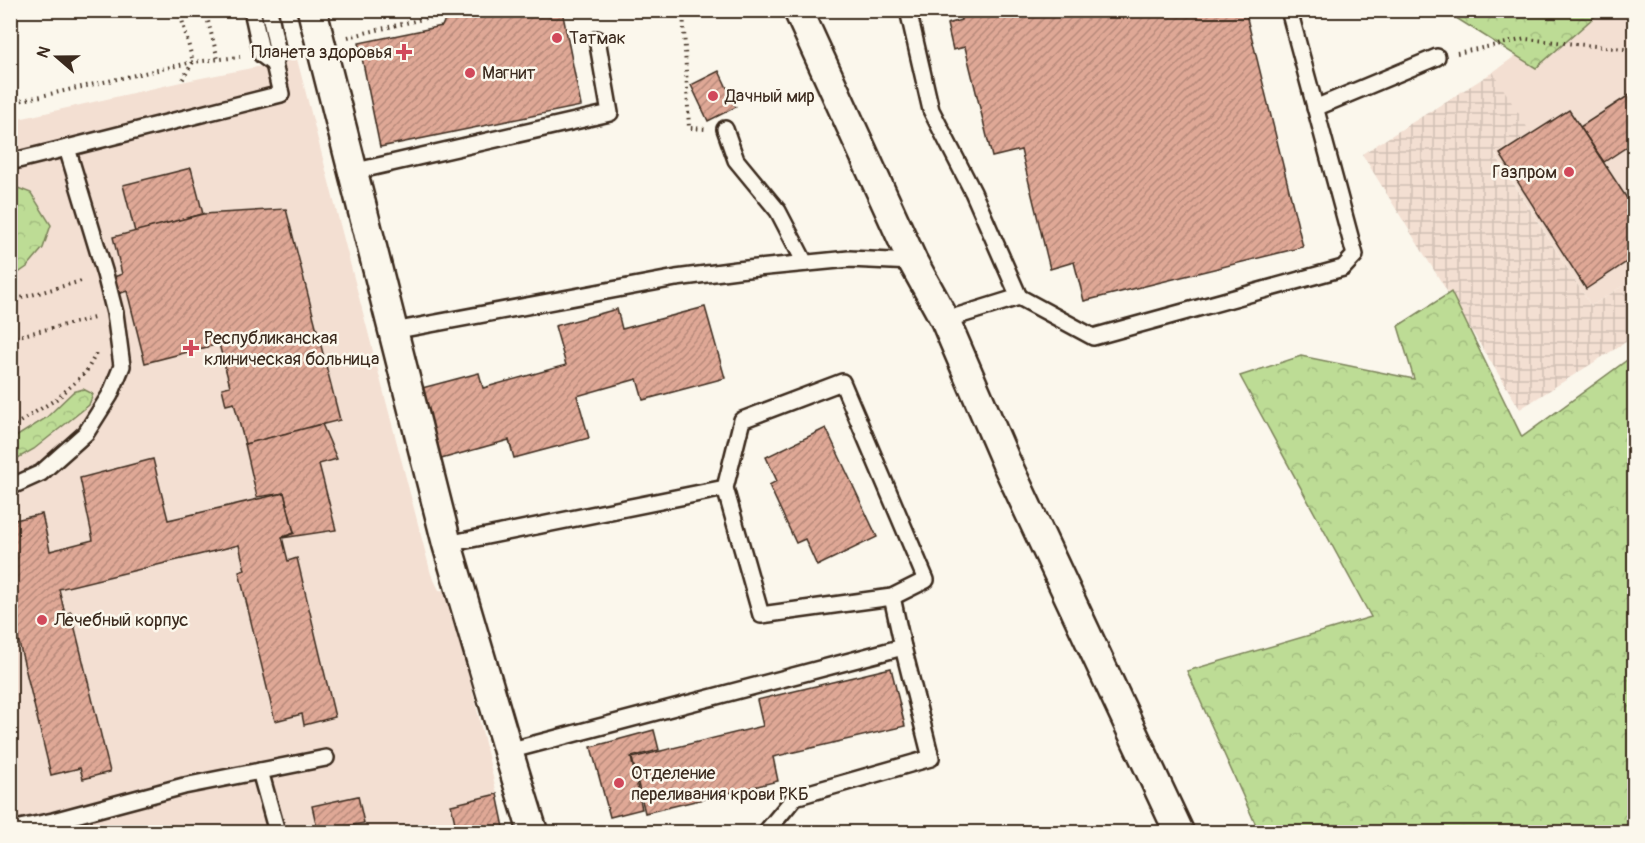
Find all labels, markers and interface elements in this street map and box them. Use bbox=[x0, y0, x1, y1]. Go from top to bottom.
north arrow bbox=[27, 27, 87, 87]
place label: Татмак bbox=[569, 27, 626, 50]
marker: Татмак bbox=[550, 31, 564, 45]
place label: Планета здоровья bbox=[251, 41, 392, 64]
text: N bbox=[33, 44, 55, 61]
marker: Планета здоровья bbox=[397, 45, 411, 59]
place label: Магнит bbox=[482, 62, 535, 85]
marker: Магнит bbox=[463, 66, 477, 80]
place label: Дачный мир bbox=[724, 85, 815, 108]
marker: Дачный мир bbox=[706, 89, 720, 103]
place label: Газпром bbox=[1492, 161, 1557, 184]
marker: Газпром bbox=[1562, 165, 1576, 179]
place label: Республиканская клиническая больница bbox=[204, 327, 379, 371]
marker: Республиканская клиническая больница bbox=[182, 339, 200, 357]
place label: Лечебный корпус bbox=[53, 609, 189, 632]
marker: Лечебный корпус bbox=[35, 613, 49, 627]
place label: Отделение переливания крови РКБ bbox=[631, 762, 809, 806]
marker: Отделение переливания крови РКБ bbox=[612, 776, 626, 790]

